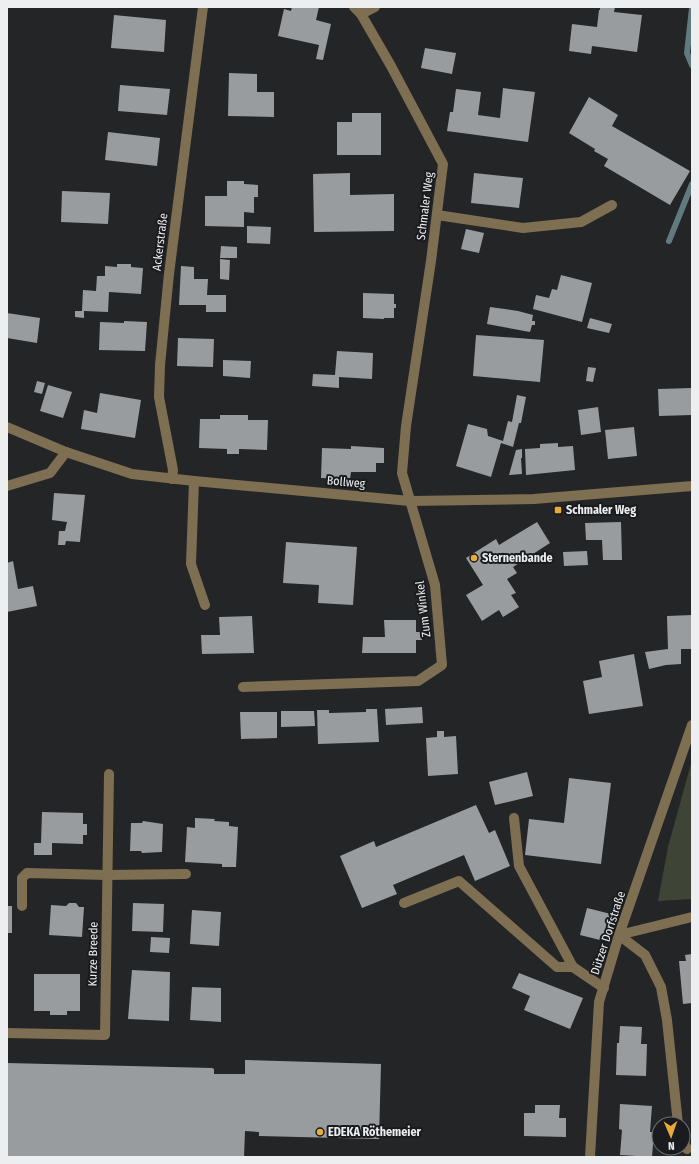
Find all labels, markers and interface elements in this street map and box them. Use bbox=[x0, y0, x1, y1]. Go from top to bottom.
street label: Schmaler Weg bbox=[414, 171, 436, 241]
street label: Ackerstraße bbox=[150, 212, 170, 272]
street label: Bollweg bbox=[326, 473, 366, 491]
place label: Schmaler Weg bbox=[566, 503, 636, 517]
marker: Schmaler Weg bbox=[553, 505, 563, 515]
place label: Sternenbande bbox=[482, 551, 553, 565]
marker: Sternenbande bbox=[469, 553, 479, 563]
street label: Zum Winkel bbox=[413, 580, 433, 638]
street label: Dützer Dorfstraße bbox=[588, 889, 628, 977]
street label: Kurze Breede bbox=[85, 922, 101, 986]
north arrow bbox=[651, 1116, 691, 1156]
place label: EDEKA Röthemeier bbox=[328, 1125, 422, 1139]
marker: EDEKA Röthemeier bbox=[315, 1127, 325, 1137]
text: N bbox=[668, 1139, 675, 1152]

